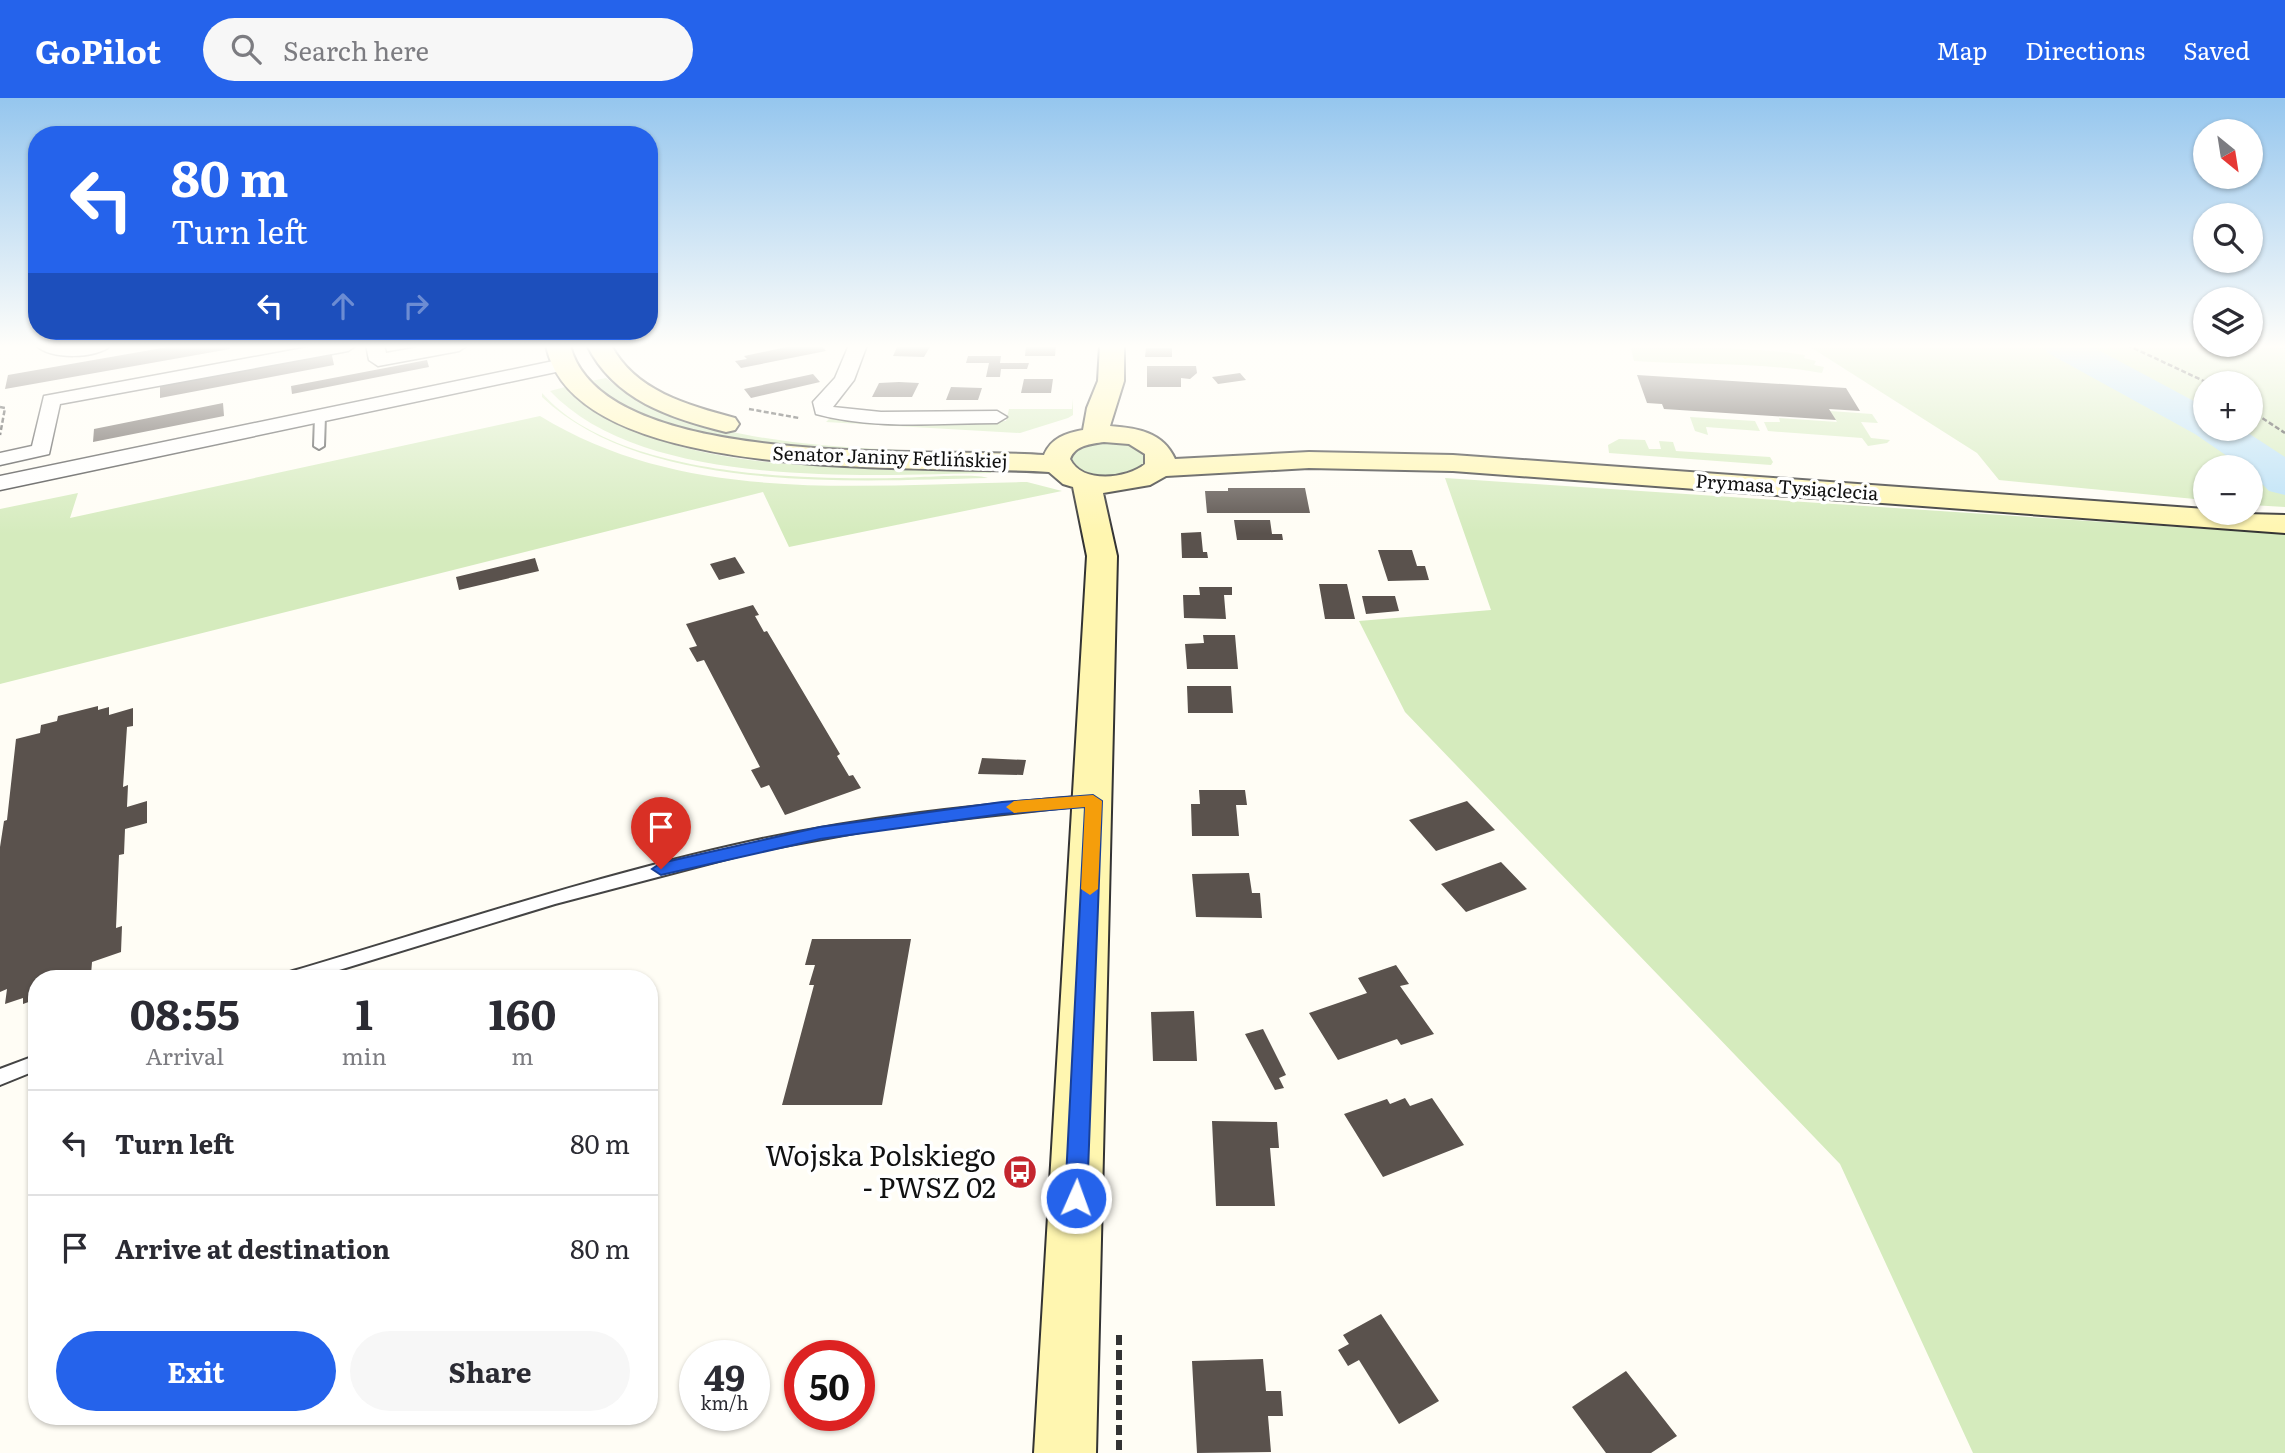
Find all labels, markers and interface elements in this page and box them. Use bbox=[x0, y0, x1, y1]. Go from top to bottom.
search box bbox=[203, 18, 693, 81]
text: GoPilot bbox=[35, 25, 161, 74]
icon: search bbox=[227, 30, 265, 68]
text: Search here bbox=[283, 30, 429, 69]
text: Map bbox=[1936, 32, 1987, 67]
text: Directions bbox=[2025, 32, 2145, 67]
text: Saved bbox=[2183, 32, 2250, 67]
north arrow bbox=[2193, 119, 2263, 189]
map controls bbox=[2193, 119, 2263, 525]
text: 80 m bbox=[171, 139, 289, 212]
icon: left bbox=[56, 154, 147, 245]
button: search bbox=[2193, 203, 2263, 273]
text: Turn left bbox=[171, 206, 308, 254]
icon: left bbox=[251, 287, 289, 325]
icon: ahead bbox=[324, 287, 362, 325]
icon: right bbox=[397, 287, 435, 325]
button: layers bbox=[2193, 287, 2263, 357]
button: + bbox=[2193, 371, 2263, 441]
street label: Senator Janiny Fetlińskiej bbox=[772, 438, 1008, 474]
button: − bbox=[2193, 455, 2263, 525]
street label: Prymasa Tysiąclecia bbox=[1695, 466, 1880, 506]
pin bbox=[631, 797, 691, 869]
icon: arrive bbox=[642, 808, 680, 846]
text: 08:55 bbox=[130, 981, 240, 1043]
text: 1 bbox=[355, 981, 373, 1043]
text: 160 bbox=[488, 981, 556, 1043]
text: Arrival bbox=[146, 1038, 224, 1072]
text: min bbox=[342, 1038, 387, 1072]
text: m bbox=[511, 1038, 534, 1072]
text: Turn left bbox=[115, 1123, 234, 1162]
text: 80 m bbox=[570, 1123, 630, 1162]
icon: left bbox=[56, 1124, 94, 1162]
place label: Wojska Polskiego - PWSZ 02 bbox=[765, 1133, 996, 1207]
bus stop icon: Wojska Polskiego - PWSZ 02 bbox=[1001, 1153, 1039, 1191]
position arrow bbox=[1039, 1161, 1113, 1235]
text: Arrive at destination bbox=[115, 1228, 390, 1267]
text: 80 m bbox=[570, 1228, 630, 1267]
icon: arrive bbox=[56, 1229, 94, 1267]
button: Exit bbox=[56, 1331, 336, 1411]
button: Share bbox=[350, 1331, 630, 1411]
speed limit sign: 50 bbox=[784, 1340, 875, 1431]
text: 49 bbox=[704, 1350, 745, 1402]
text: km/h bbox=[701, 1389, 748, 1416]

